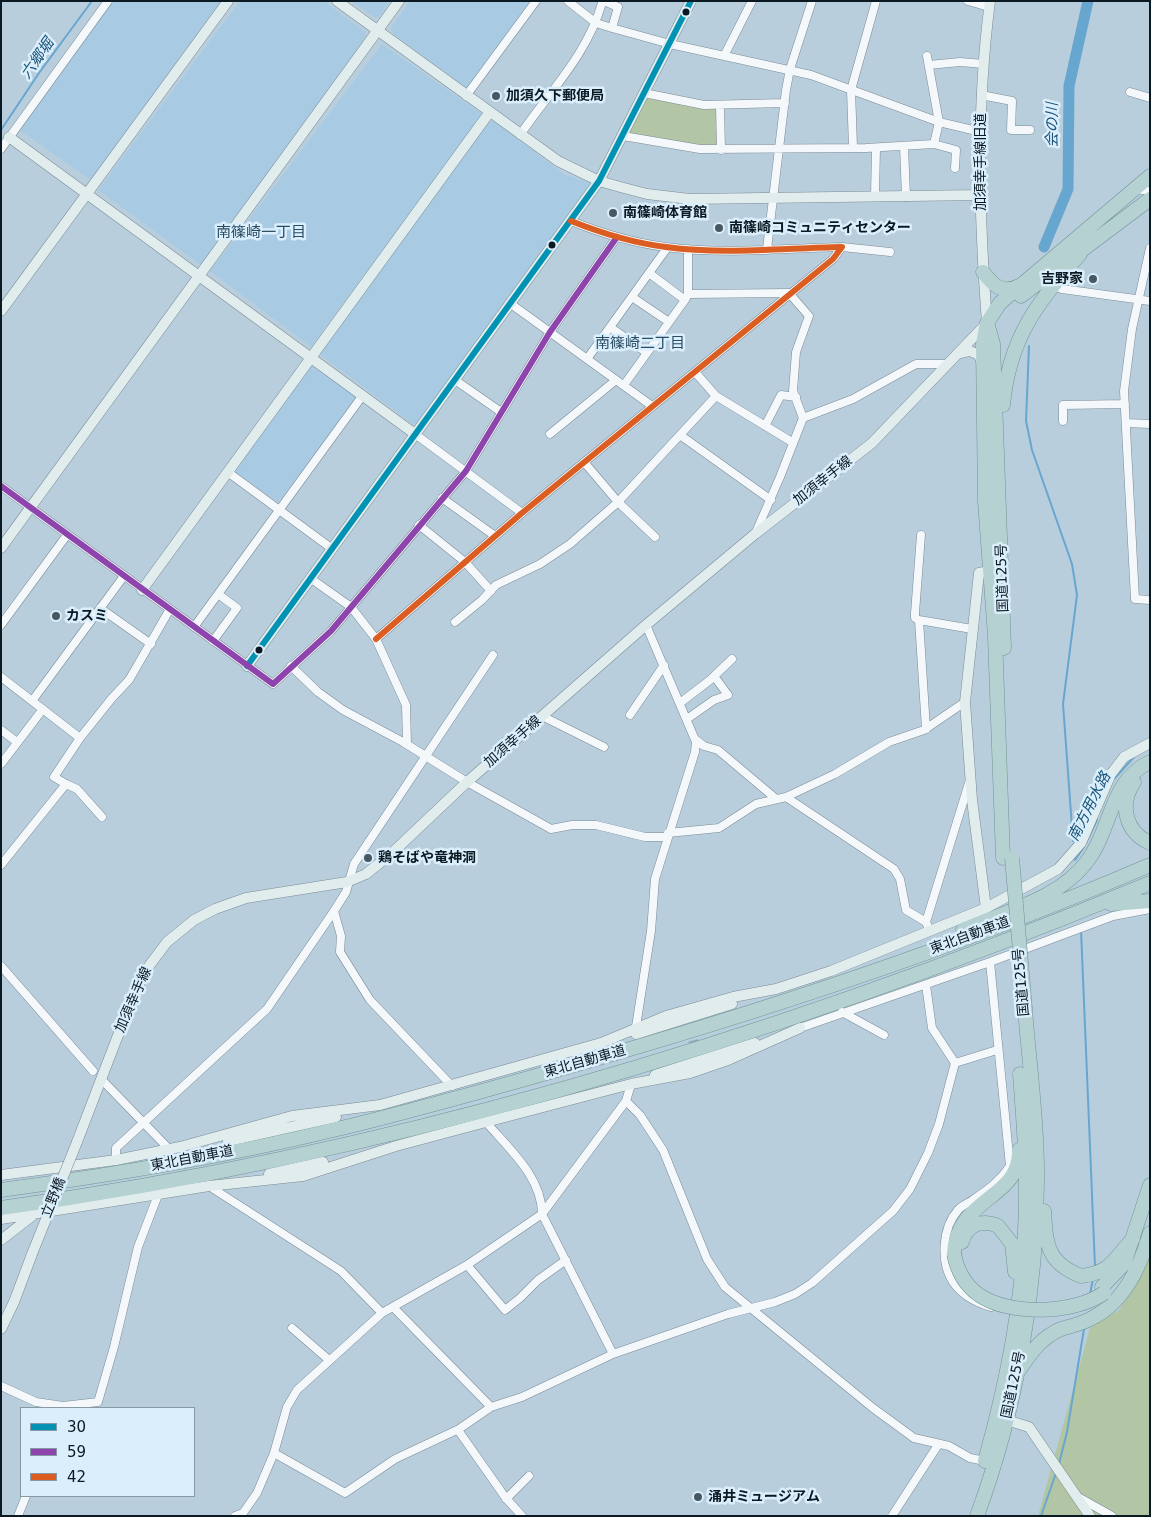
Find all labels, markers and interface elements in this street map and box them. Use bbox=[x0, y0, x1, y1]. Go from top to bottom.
unlabelled marker bbox=[681, 7, 691, 17]
water label: 六郷堀 bbox=[18, 35, 58, 83]
place label: 加須久下郵便局 bbox=[506, 88, 604, 104]
marker: 加須久下郵便局 bbox=[490, 90, 502, 102]
water label: 会の川 bbox=[1044, 103, 1062, 147]
street label: 加須幸手線旧道 bbox=[973, 113, 989, 211]
place label: 南篠崎体育館 bbox=[623, 205, 707, 221]
marker: 南篠崎体育館 bbox=[607, 207, 619, 219]
place label: 南篠崎コミュニティセンター bbox=[729, 220, 911, 236]
marker: 南篠崎コミュニティセンター bbox=[713, 222, 725, 234]
district label: 南篠崎一丁目 bbox=[216, 224, 306, 242]
unlabelled marker bbox=[547, 240, 557, 250]
place label: 吉野家 bbox=[1041, 271, 1083, 287]
marker: 吉野家 bbox=[1087, 273, 1099, 285]
district label: 南篠崎二丁目 bbox=[595, 335, 685, 353]
street label: 加須幸手線 bbox=[790, 453, 856, 509]
street label: 国道125号 bbox=[993, 543, 1013, 613]
place label: カスミ bbox=[66, 608, 108, 624]
marker: カスミ bbox=[50, 610, 62, 622]
unlabelled marker bbox=[254, 645, 264, 655]
street label: 加須幸手線 bbox=[481, 713, 545, 771]
water label: 南方用水路 bbox=[1065, 770, 1115, 844]
place label: 鶏そばや竜神洞 bbox=[378, 850, 476, 866]
marker: 鶏そばや竜神洞 bbox=[362, 852, 374, 864]
street label: 東北自動車道 bbox=[928, 914, 1012, 958]
street label: 国道125号 bbox=[1011, 947, 1033, 1017]
street label: 加須幸手線 bbox=[112, 965, 156, 1035]
street label: 東北自動車道 bbox=[542, 1042, 628, 1082]
street label: 東北自動車道 bbox=[149, 1143, 235, 1175]
street label: 立野橋 bbox=[38, 1175, 70, 1221]
street label: 国道125号 bbox=[999, 1350, 1029, 1420]
legend bbox=[20, 1407, 195, 1497]
text: 30 bbox=[67, 1418, 86, 1436]
text: 59 bbox=[67, 1443, 86, 1461]
text: 42 bbox=[67, 1468, 86, 1486]
place label: 涌井ミュージアム bbox=[708, 1489, 820, 1505]
marker: 涌井ミュージアム bbox=[692, 1491, 704, 1503]

